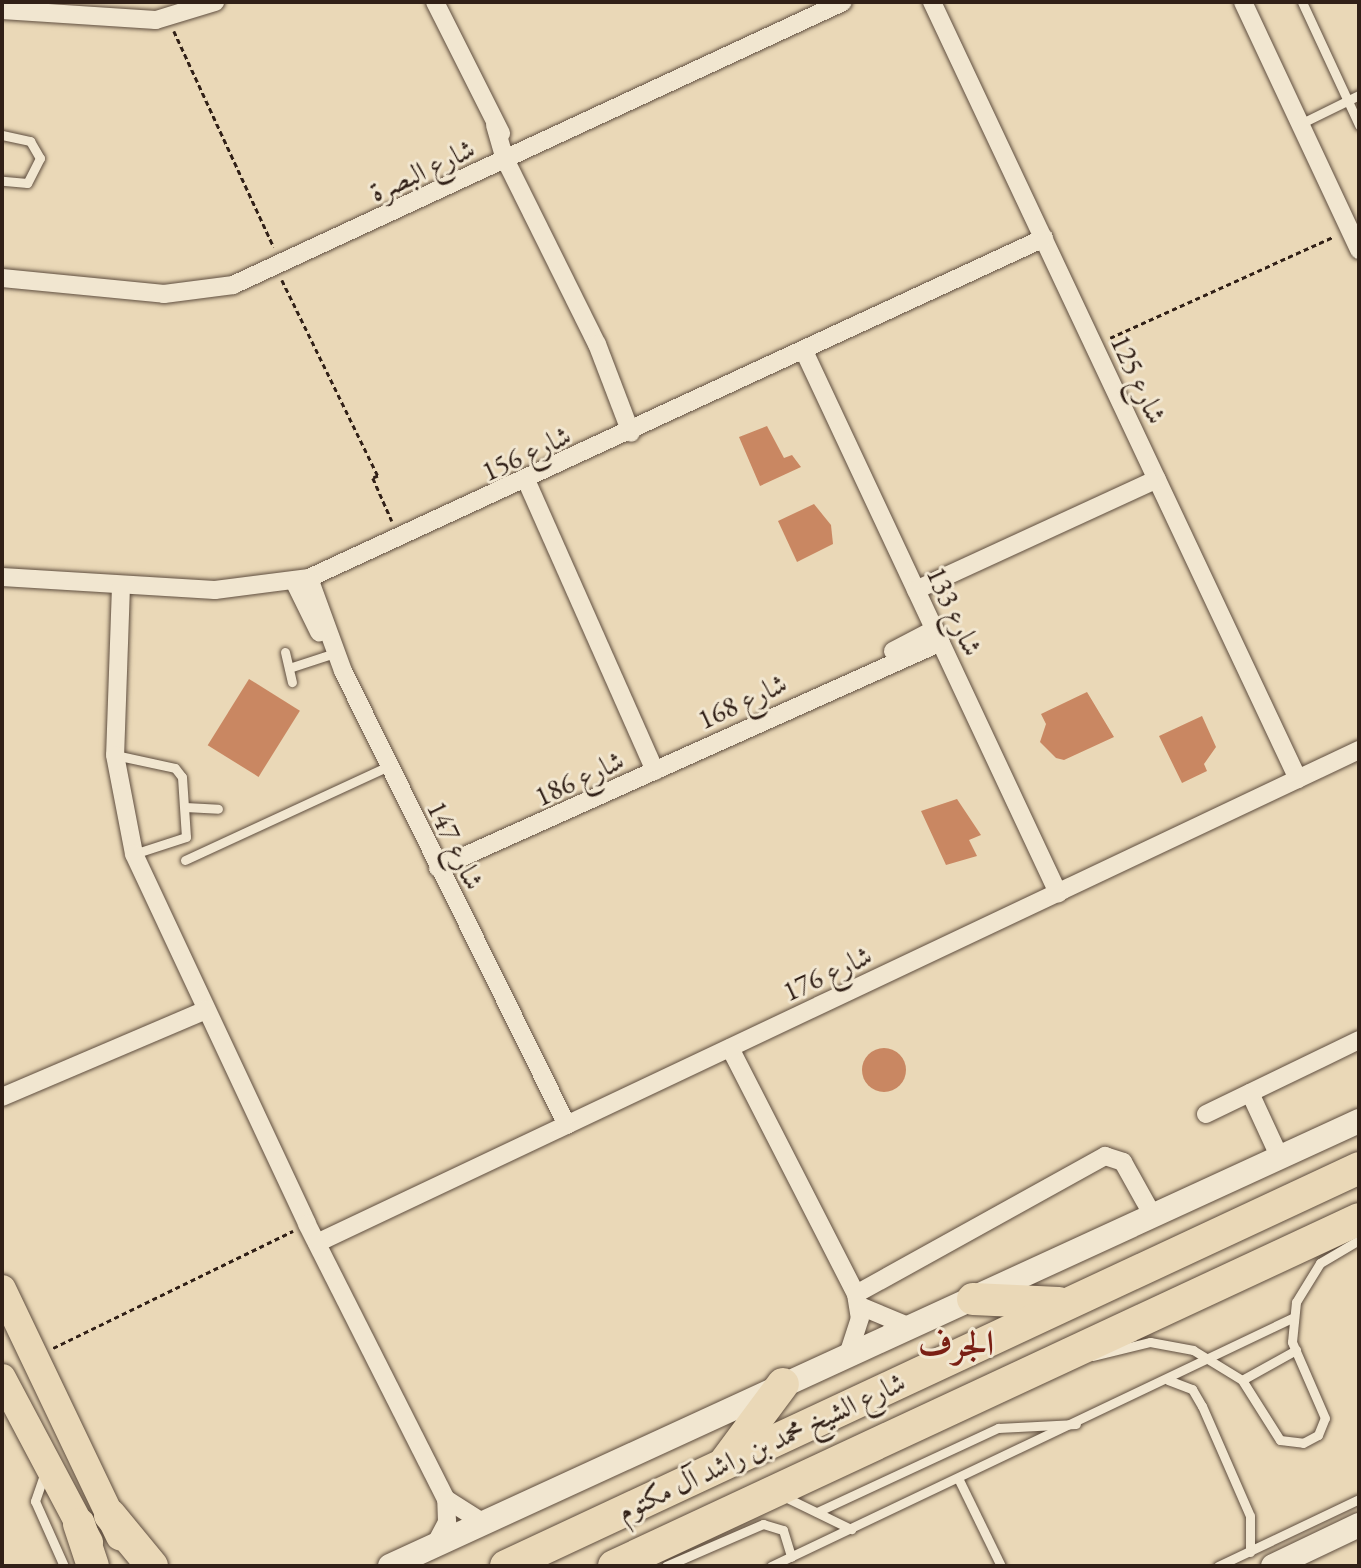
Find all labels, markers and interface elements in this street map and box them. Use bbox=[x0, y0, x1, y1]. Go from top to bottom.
street label: شارع البصرة bbox=[364, 131, 480, 209]
street label: شارع 125 bbox=[1104, 329, 1174, 429]
street label: شارع 156 bbox=[476, 418, 576, 488]
street label: شارع 133 bbox=[920, 561, 990, 661]
street label: شارع 168 bbox=[692, 666, 792, 736]
street label: شارع 186 bbox=[529, 743, 629, 813]
street label: شارع 147 bbox=[420, 795, 492, 895]
street label: شارع 176 bbox=[777, 938, 877, 1008]
district label: الجرف bbox=[918, 1322, 994, 1364]
street label: شارع الشيخ محمد بن راشد آل مكتوم bbox=[612, 1364, 910, 1528]

